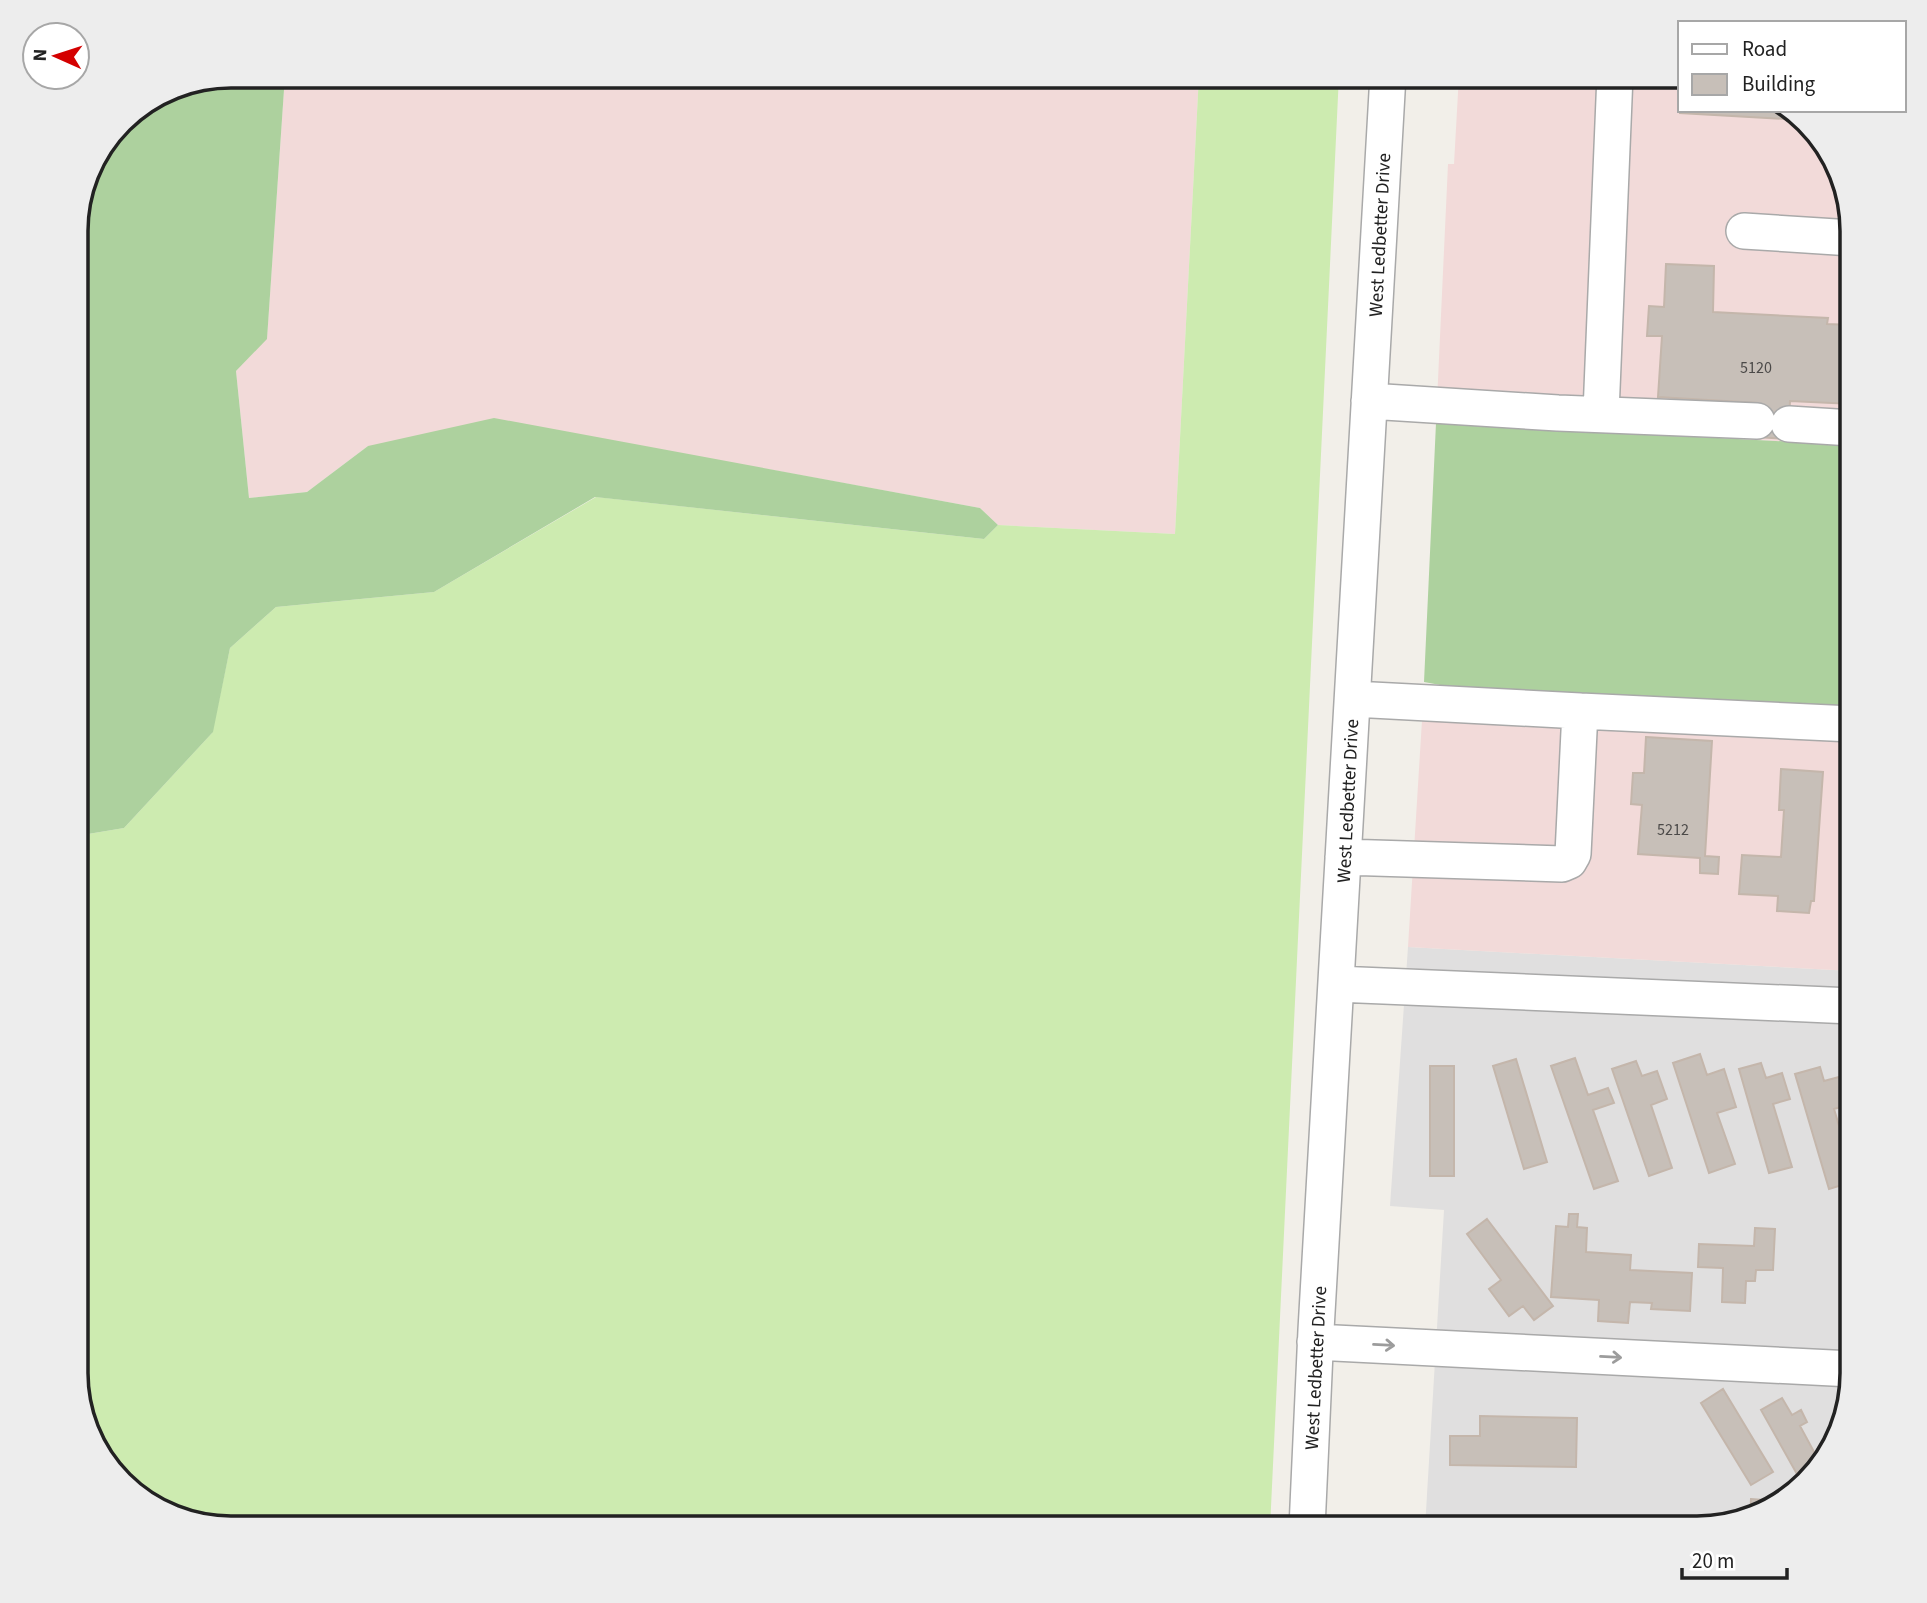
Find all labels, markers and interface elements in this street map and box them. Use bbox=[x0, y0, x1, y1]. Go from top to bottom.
north arrow bbox=[21, 21, 91, 91]
legend bbox=[1678, 21, 1906, 112]
text: Road bbox=[1742, 34, 1787, 64]
text: N bbox=[27, 48, 54, 62]
text: Building bbox=[1742, 69, 1816, 99]
street label: West Ledbetter Drive bbox=[1363, 152, 1398, 318]
house number: 5120 bbox=[1740, 357, 1772, 379]
street label: West Ledbetter Drive bbox=[1331, 718, 1366, 884]
house number: 5212 bbox=[1657, 819, 1689, 841]
street label: West Ledbetter Drive bbox=[1299, 1285, 1334, 1451]
one-way arrow bbox=[1372, 1339, 1395, 1352]
one-way arrow bbox=[1599, 1351, 1622, 1364]
scale bar bbox=[1682, 1536, 1787, 1580]
text: 20 m bbox=[1692, 1546, 1734, 1576]

